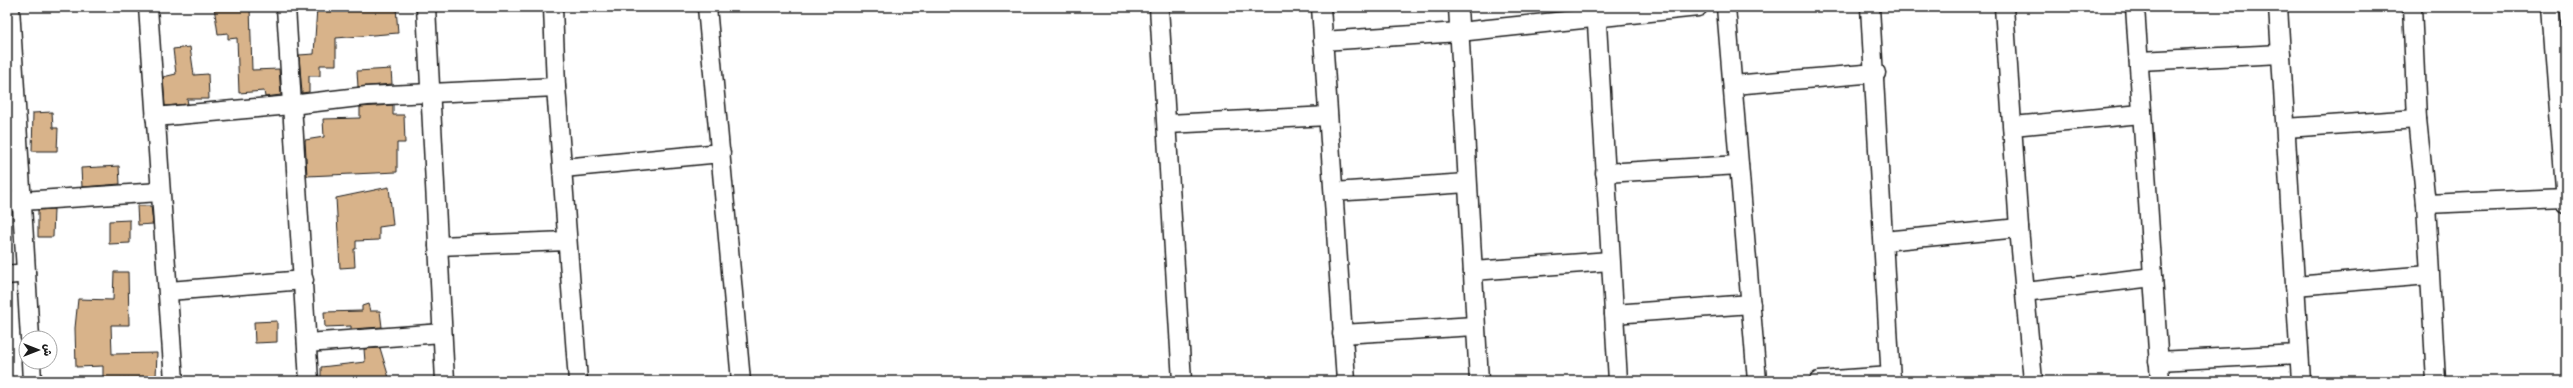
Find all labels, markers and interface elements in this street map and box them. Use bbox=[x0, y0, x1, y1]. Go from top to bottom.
north arrow bbox=[18, 330, 58, 370]
text: ش bbox=[40, 344, 52, 356]

